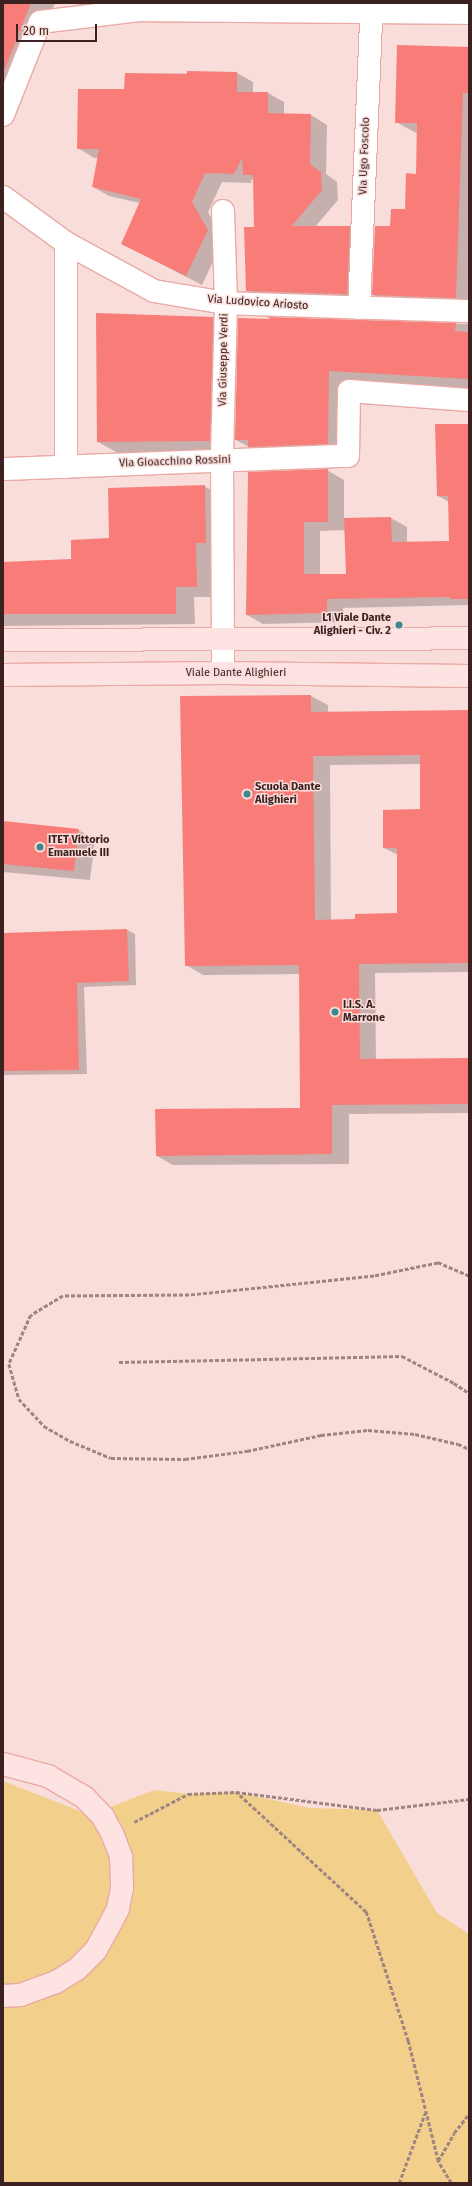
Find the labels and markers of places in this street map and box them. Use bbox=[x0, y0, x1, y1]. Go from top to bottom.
place label: L1 Viale Dante Alighieri - Civ. 2 bbox=[314, 612, 391, 638]
marker: L1 Viale Dante Alighieri - Civ. 2 bbox=[394, 620, 404, 630]
place label: Scuola Dante Alighieri bbox=[255, 781, 321, 807]
marker: Scuola Dante Alighieri bbox=[242, 789, 252, 799]
place label: ITET Vittorio Emanuele III bbox=[48, 834, 110, 860]
marker: ITET Vittorio Emanuele III bbox=[35, 842, 45, 852]
place label: I.I.S. A. Marrone bbox=[343, 999, 385, 1025]
marker: I.I.S. A. Marrone bbox=[330, 1007, 340, 1017]

